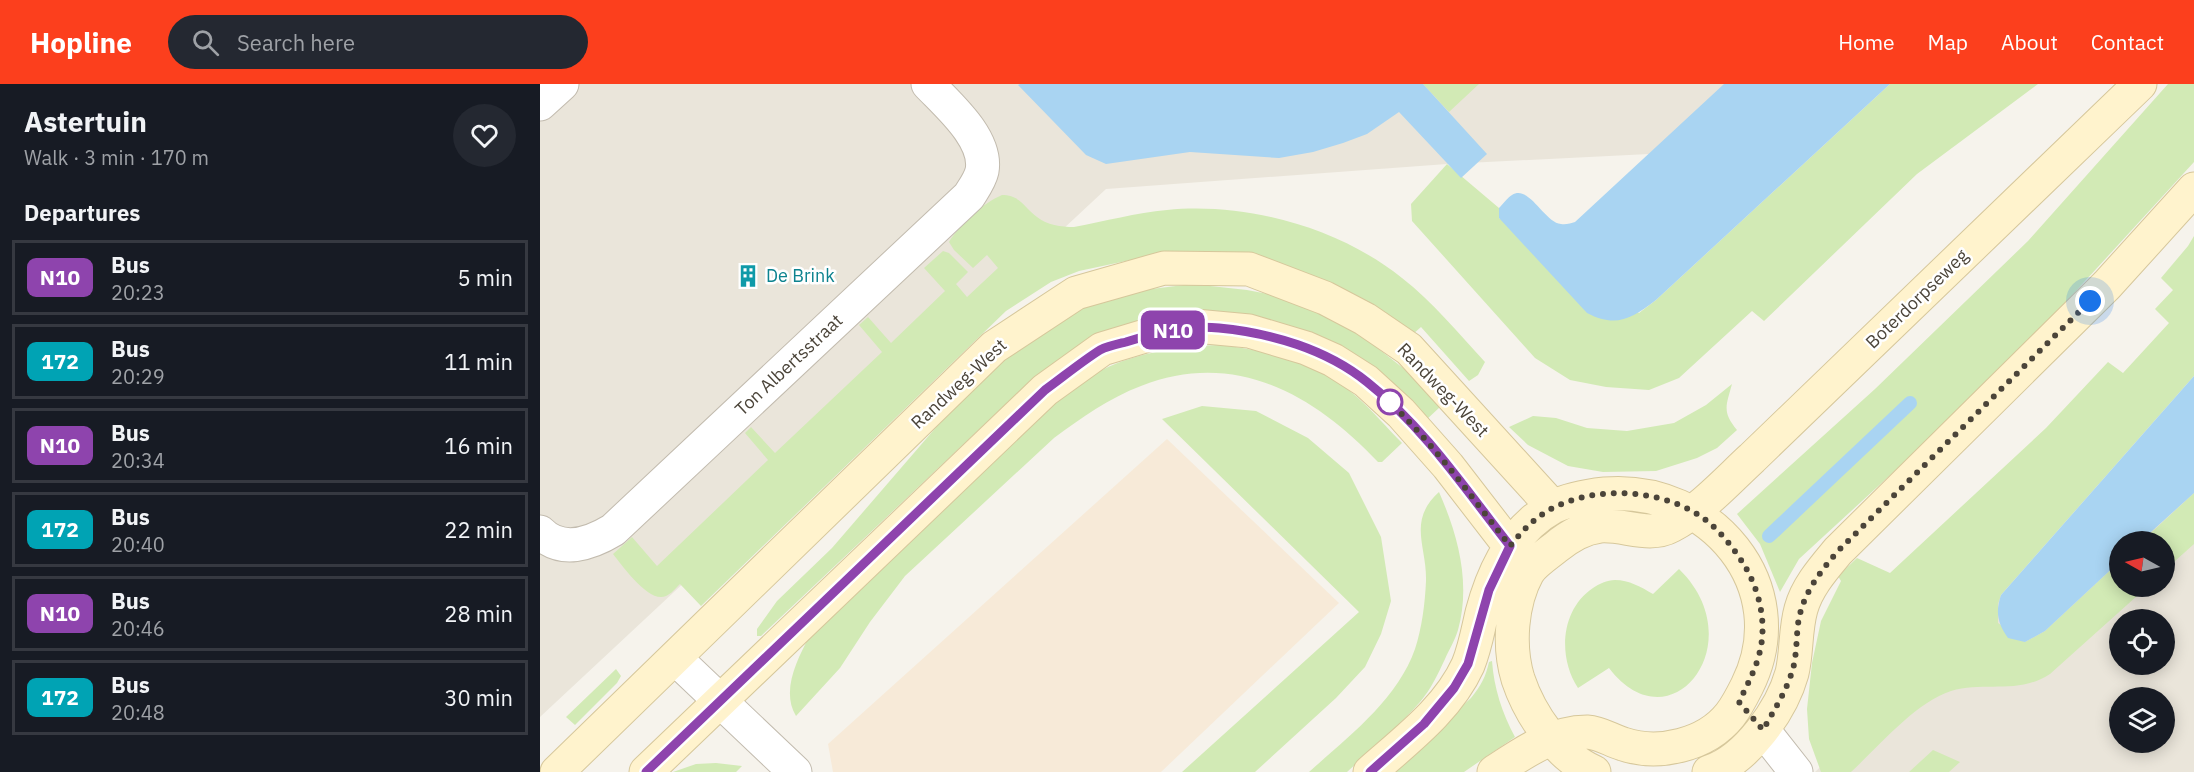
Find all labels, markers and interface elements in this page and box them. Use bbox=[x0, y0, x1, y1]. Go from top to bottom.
search box bbox=[168, 15, 588, 69]
text: Hopline bbox=[30, 24, 132, 61]
icon: search bbox=[189, 26, 222, 59]
text: Search here bbox=[237, 28, 355, 57]
text: Home bbox=[1838, 28, 1895, 56]
text: Map bbox=[1928, 28, 1968, 56]
text: About bbox=[2001, 28, 2058, 56]
text: Contact bbox=[2091, 28, 2164, 56]
text: Astertuin bbox=[24, 103, 147, 140]
button: heart bbox=[453, 104, 516, 167]
text: Walk · 3 min · 170 m bbox=[24, 144, 209, 171]
text: Departures bbox=[24, 198, 140, 227]
street label: Boterdorpseweg bbox=[1861, 244, 1973, 353]
text: Bus bbox=[111, 250, 150, 279]
text: N10 bbox=[40, 263, 80, 291]
text: 5 min bbox=[457, 263, 513, 292]
building icon: De Brink bbox=[735, 263, 761, 289]
place label: De Brink bbox=[766, 264, 835, 287]
text: 20:23 bbox=[111, 279, 165, 306]
your location bbox=[2075, 286, 2105, 316]
street label: Ton Albertsstraat bbox=[730, 309, 847, 420]
line badge: N10 bbox=[1138, 310, 1208, 350]
text: N10 bbox=[1153, 316, 1193, 344]
street label: Randweg-West bbox=[906, 333, 1011, 434]
text: Bus bbox=[111, 334, 150, 363]
street label: Randweg-West bbox=[1393, 338, 1494, 442]
text: 172 bbox=[41, 347, 79, 375]
text: 11 min bbox=[444, 347, 513, 376]
text: 20:29 bbox=[111, 363, 165, 390]
unlabelled marker bbox=[1377, 389, 1403, 415]
text: Bus bbox=[111, 418, 150, 447]
text: N10 bbox=[40, 431, 80, 459]
text: 16 min bbox=[444, 431, 513, 460]
text: 20:34 bbox=[111, 447, 165, 474]
text: Bus bbox=[111, 502, 150, 531]
text: 172 bbox=[41, 515, 79, 543]
text: 22 min bbox=[444, 515, 513, 544]
text: 20:40 bbox=[111, 531, 165, 558]
north arrow bbox=[2109, 531, 2175, 597]
map controls bbox=[2109, 531, 2175, 753]
text: Bus bbox=[111, 586, 150, 615]
text: N10 bbox=[40, 599, 80, 627]
text: 28 min bbox=[444, 599, 513, 628]
button: locate bbox=[2109, 609, 2175, 675]
text: 20:46 bbox=[111, 615, 165, 642]
text: Bus bbox=[111, 670, 150, 699]
text: 172 bbox=[41, 683, 79, 711]
text: 30 min bbox=[444, 683, 513, 712]
button: layers bbox=[2109, 687, 2175, 753]
text: 20:48 bbox=[111, 699, 165, 726]

